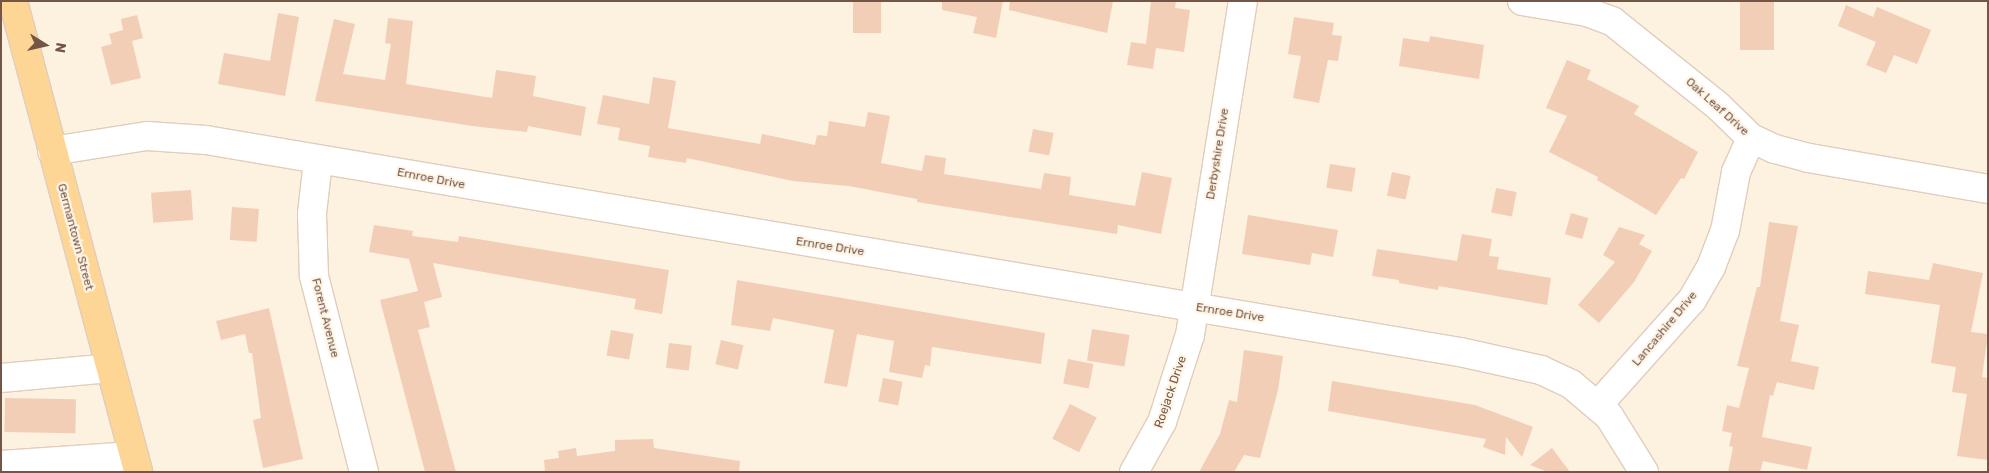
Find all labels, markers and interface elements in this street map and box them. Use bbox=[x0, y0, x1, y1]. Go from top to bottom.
north arrow bbox=[20, 20, 70, 70]
text: N bbox=[51, 41, 70, 54]
street label: Oak Leaf Drive bbox=[1682, 75, 1752, 139]
street label: Derbyshire Drive bbox=[1204, 107, 1232, 201]
street label: Ernroe Drive bbox=[396, 165, 466, 193]
street label: Germantown Street bbox=[54, 182, 96, 292]
street label: Ernroe Drive bbox=[795, 234, 865, 260]
street label: Forent Avenue bbox=[308, 277, 342, 359]
street label: Lancashire Drive bbox=[1630, 289, 1700, 369]
street label: Ernroe Drive bbox=[1195, 300, 1265, 326]
street label: Roejack Drive bbox=[1152, 354, 1190, 430]

